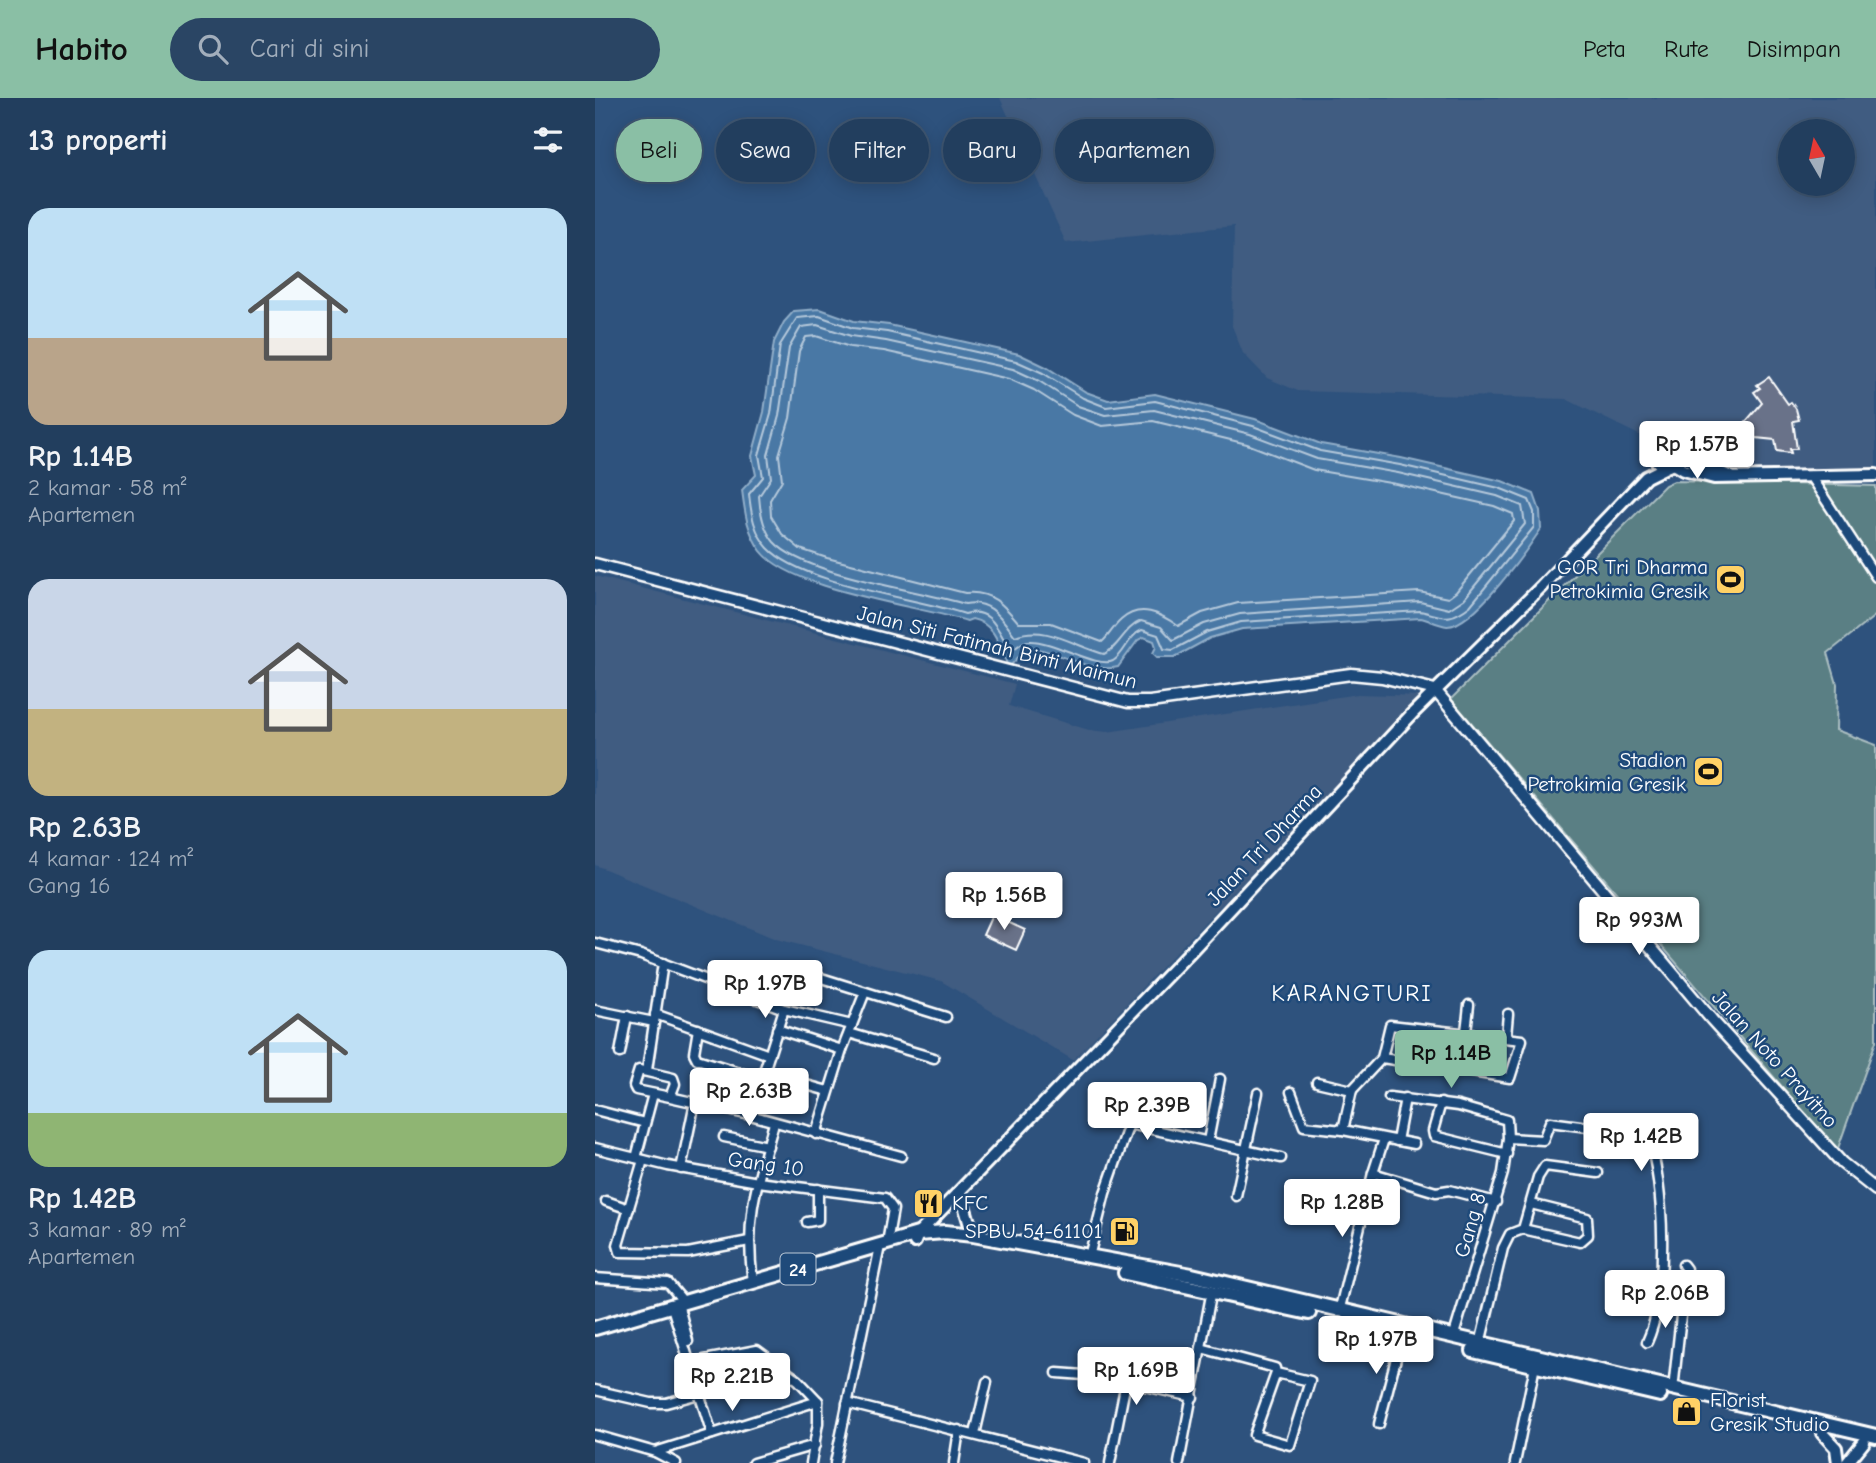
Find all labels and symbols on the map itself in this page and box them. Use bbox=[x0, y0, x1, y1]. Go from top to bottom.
north arrow bbox=[1778, 119, 1855, 196]
pin: Rp 1.57B bbox=[1625, 422, 1769, 481]
place label: GOR Tri Dharma Petrokimia Gresik bbox=[1549, 555, 1708, 603]
sports icon: GOR Tri Dharma Petrokimia Gresik bbox=[1714, 562, 1748, 596]
street label: Jalan Siti Fatimah Binti Maimun bbox=[854, 601, 1140, 693]
place label: Stadion Petrokimia Gresik bbox=[1527, 748, 1686, 796]
sports icon: Stadion Petrokimia Gresik bbox=[1692, 755, 1726, 789]
street label: Jalan Tri Dharma bbox=[1202, 779, 1326, 911]
pin: Rp 1.56B bbox=[932, 872, 1076, 932]
pin: Rp 993M bbox=[1574, 898, 1704, 957]
pin: Rp 1.97B bbox=[693, 960, 837, 1020]
district label: KARANGTURI bbox=[1271, 979, 1433, 1007]
street label: Jalan Noto Prayitno bbox=[1707, 986, 1843, 1132]
pin: Rp 1.14B bbox=[1379, 1030, 1523, 1090]
pin: Rp 2.63B bbox=[677, 1068, 821, 1128]
pin: Rp 2.39B bbox=[1075, 1082, 1219, 1142]
pin: Rp 1.42B bbox=[1569, 1114, 1713, 1173]
street label: Gang 10 bbox=[726, 1147, 806, 1181]
pin: Rp 1.28B bbox=[1270, 1180, 1414, 1239]
restaurant icon: KFC bbox=[912, 1186, 946, 1220]
street label: Gang 8 bbox=[1449, 1190, 1491, 1260]
place label: KFC bbox=[952, 1191, 988, 1215]
fuel station icon: SPBU 54-61101 bbox=[1108, 1214, 1142, 1248]
place label: SPBU 54-61101 bbox=[965, 1219, 1102, 1243]
road number: 24 bbox=[781, 1254, 815, 1284]
pin: Rp 2.06B bbox=[1593, 1270, 1737, 1330]
pin: Rp 1.97B bbox=[1304, 1316, 1448, 1376]
pin: Rp 1.69B bbox=[1064, 1348, 1208, 1407]
pin: Rp 2.21B bbox=[660, 1354, 804, 1413]
place label: Florist Gresik Studio bbox=[1710, 1388, 1830, 1436]
shop icon: Florist Gresik Studio bbox=[1670, 1395, 1704, 1429]

